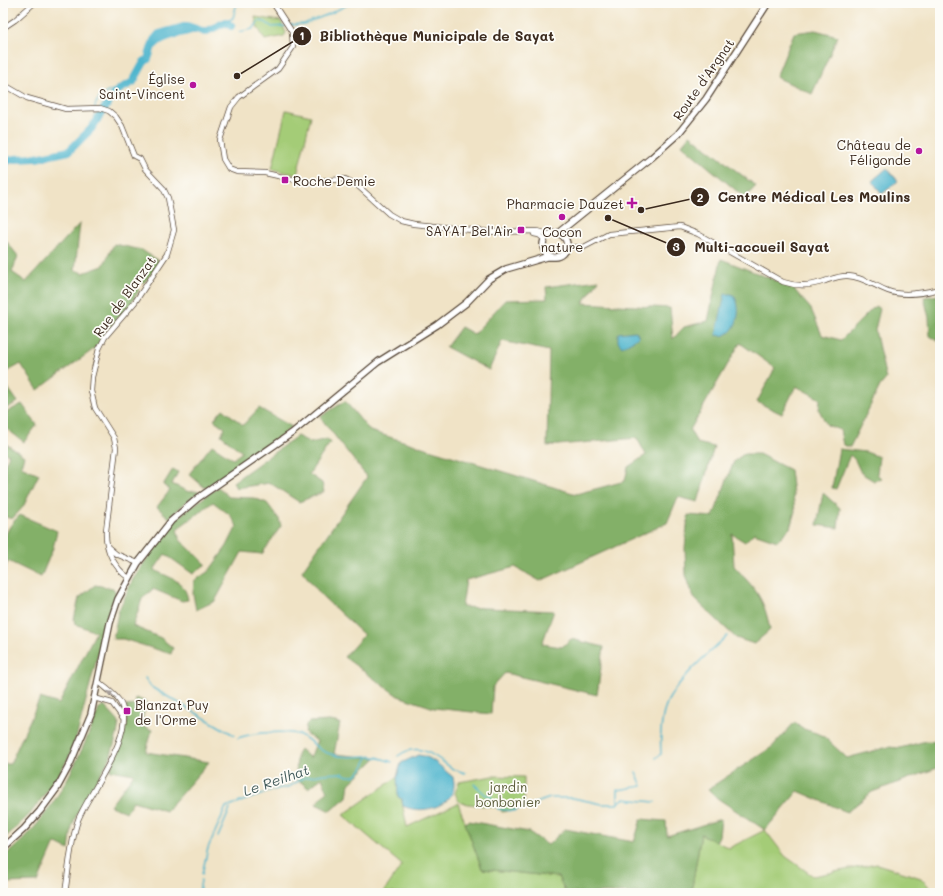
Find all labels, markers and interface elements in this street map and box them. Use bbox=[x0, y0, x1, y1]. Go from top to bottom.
callout: Bibliothèque Municipale de Sayat bbox=[292, 23, 563, 49]
text: Bibliothèque Municipale de Sayat bbox=[319, 26, 555, 45]
text: 1 bbox=[299, 27, 305, 43]
street label: Route d'Argnat bbox=[668, 34, 738, 123]
place label: Église Saint-Vincent bbox=[99, 70, 185, 102]
marker: Église Saint-Vincent bbox=[188, 80, 198, 90]
place label: Château de Féligonde bbox=[837, 136, 911, 168]
marker: Château de Féligonde bbox=[914, 146, 924, 156]
place label: Roche Demie bbox=[293, 172, 376, 189]
marker: Roche Demie bbox=[280, 175, 290, 185]
callout: Centre Médical Les Moulins bbox=[690, 184, 919, 210]
text: Centre Médical Les Moulins bbox=[718, 187, 910, 206]
text: 2 bbox=[697, 189, 704, 205]
place label: Pharmacie Dauzet bbox=[507, 195, 624, 212]
marker: Pharmacie Dauzet bbox=[627, 198, 637, 208]
marker: Cocon nature bbox=[557, 212, 567, 222]
place label: SAYAT Bel'Air bbox=[426, 222, 513, 239]
place label: Cocon nature bbox=[541, 223, 583, 255]
marker: SAYAT Bel'Air bbox=[516, 225, 526, 235]
callout: Multi-accueil Sayat bbox=[666, 234, 837, 260]
text: Multi-accueil Sayat bbox=[694, 237, 830, 256]
text: 3 bbox=[672, 238, 680, 254]
street label: Rue de Blanzat bbox=[89, 252, 159, 340]
one-way arrow bbox=[107, 690, 117, 699]
place label: Blanzat Puy de l'Orme bbox=[135, 696, 209, 728]
marker: Blanzat Puy de l'Orme bbox=[122, 706, 132, 716]
water label: Le Reilhat bbox=[240, 760, 312, 800]
park label: jardin bonbonier bbox=[476, 778, 540, 810]

